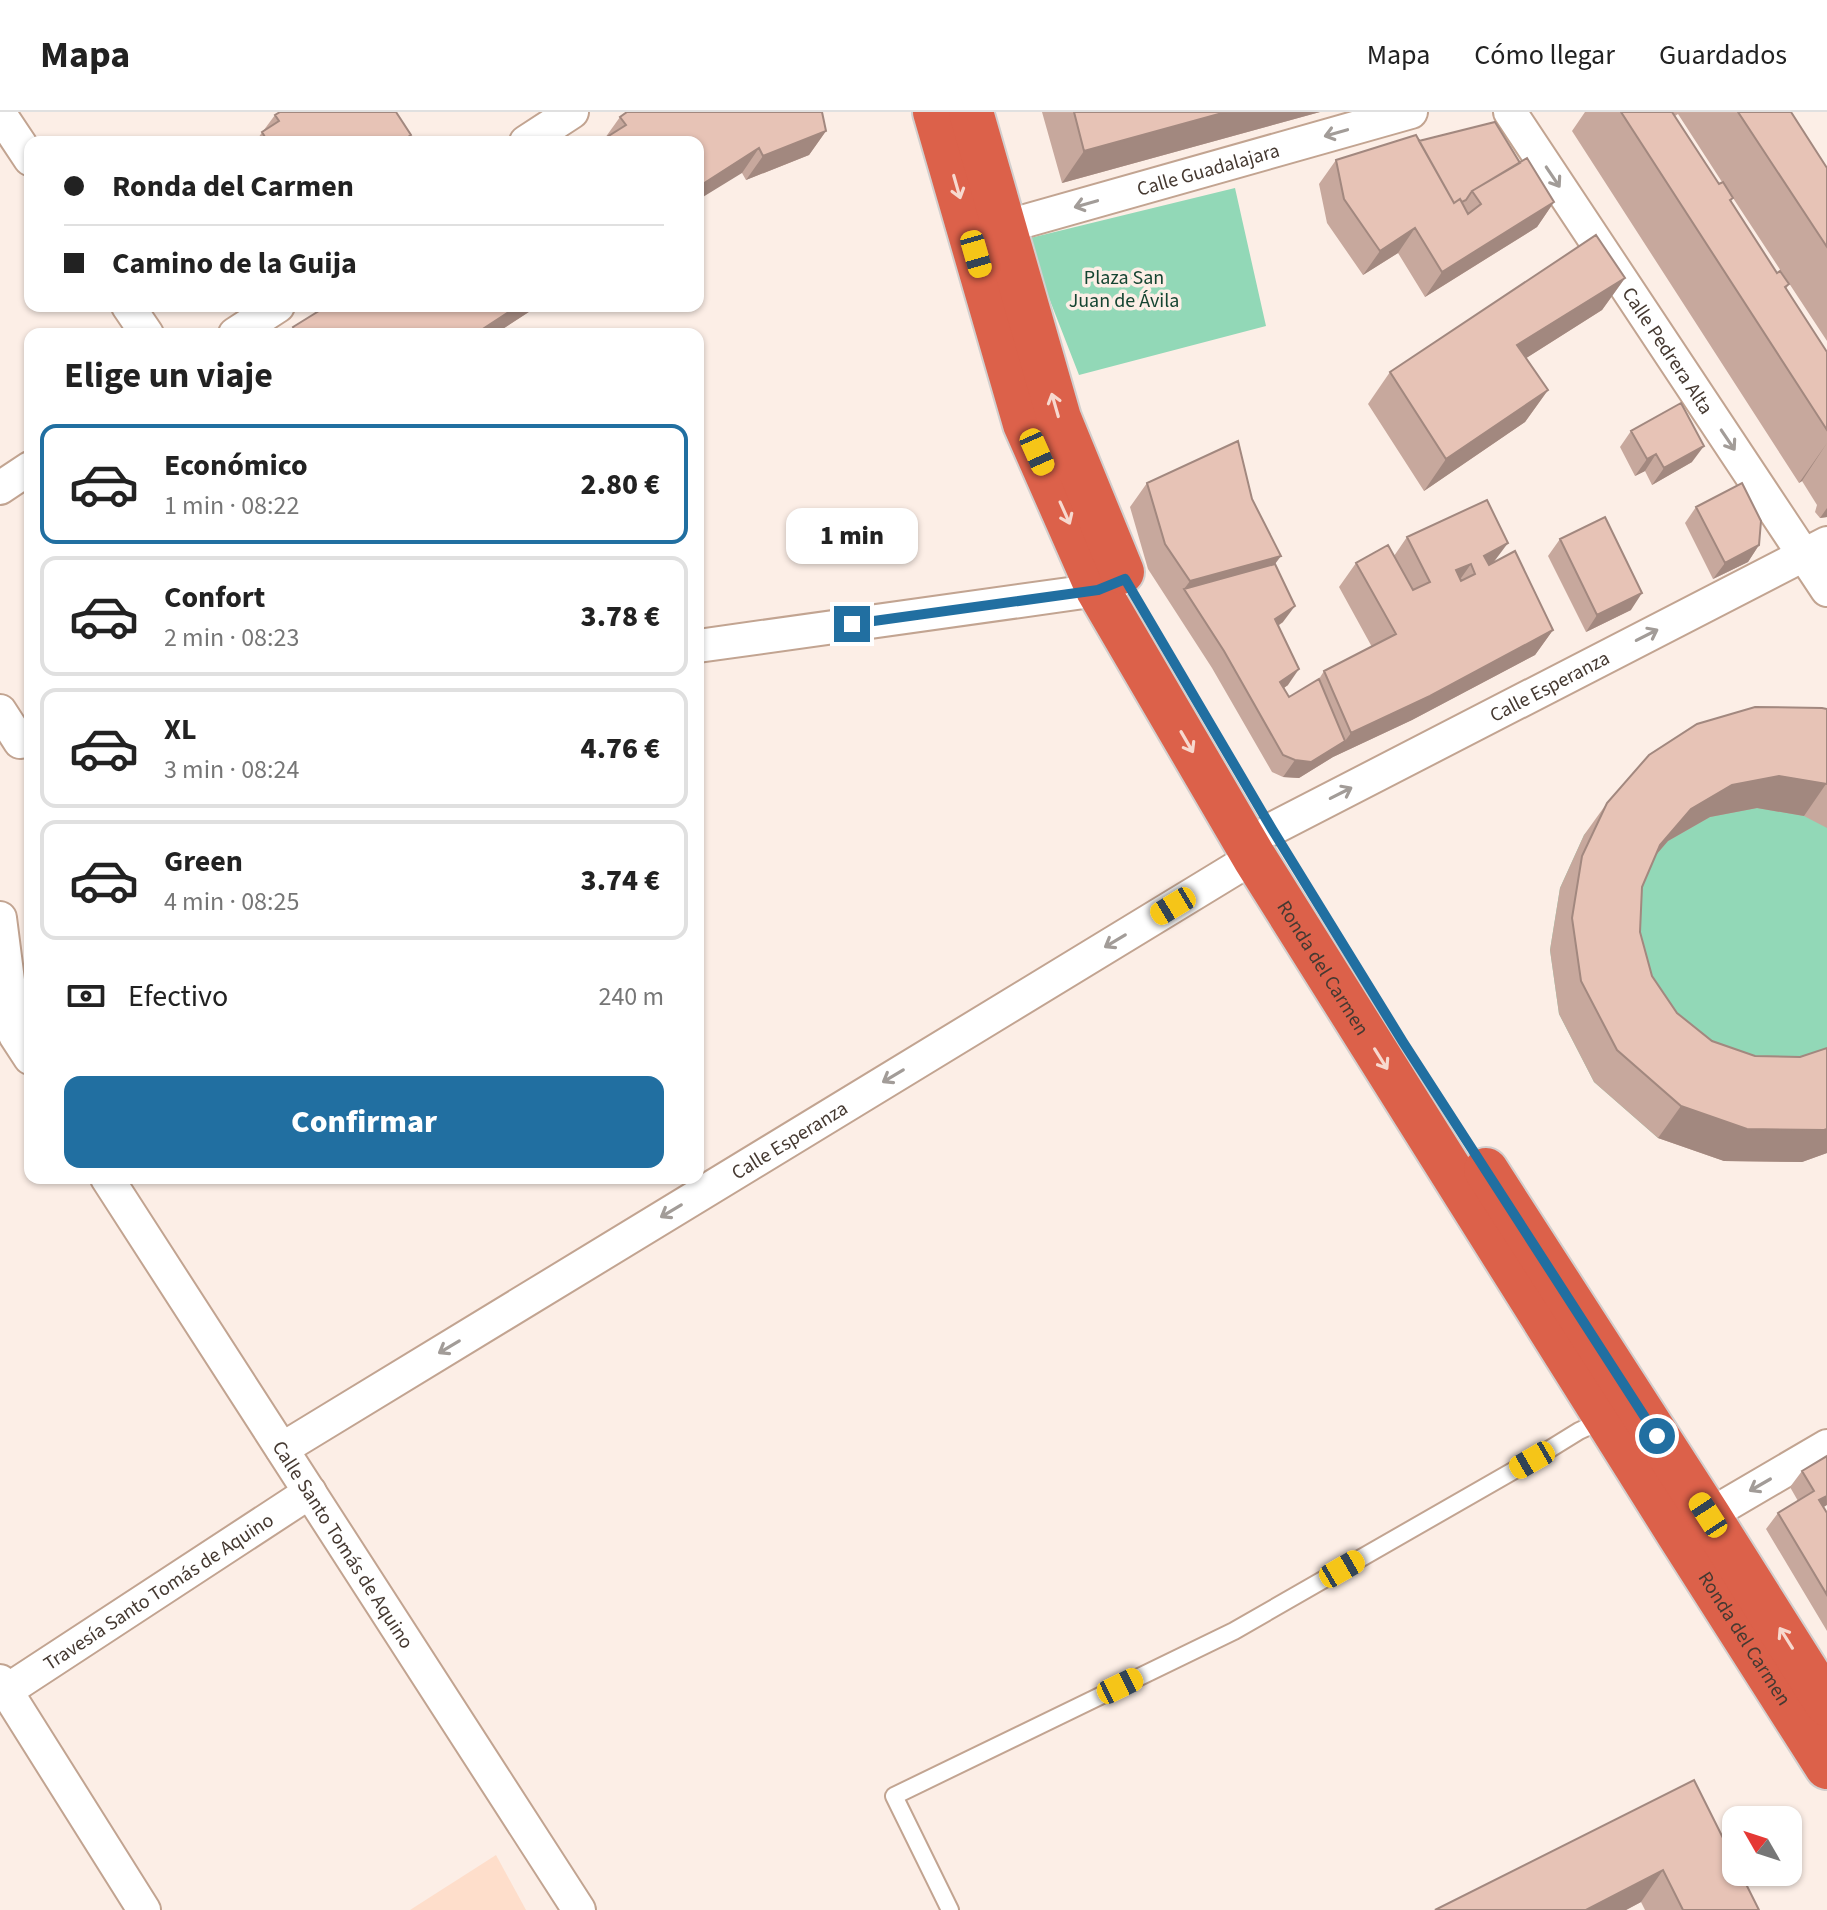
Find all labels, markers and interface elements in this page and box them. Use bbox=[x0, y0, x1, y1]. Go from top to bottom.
text: Mapa bbox=[40, 28, 130, 82]
text: Mapa bbox=[1367, 35, 1430, 75]
text: Cómo llegar bbox=[1474, 35, 1615, 75]
text: Guardados bbox=[1659, 35, 1787, 75]
one-way arrow bbox=[1323, 126, 1349, 141]
street label: Calle Guadalajara bbox=[1134, 137, 1283, 204]
text: Ronda del Carmen bbox=[112, 165, 354, 208]
one-way arrow bbox=[1545, 165, 1561, 188]
one-way arrow bbox=[951, 174, 965, 199]
one-way arrow bbox=[1073, 197, 1099, 212]
car bbox=[958, 228, 994, 280]
text: Camino de la Guija bbox=[112, 242, 357, 285]
park label: Plaza San Juan de Ávila bbox=[1069, 264, 1179, 315]
street label: Calle Pedrera Alta bbox=[1615, 282, 1720, 420]
text: Elige un viaje bbox=[64, 350, 273, 401]
one-way arrow bbox=[1047, 393, 1062, 419]
car bbox=[1016, 425, 1058, 479]
one-way arrow bbox=[1719, 429, 1736, 451]
text: Económico bbox=[164, 444, 308, 487]
icon: car bbox=[68, 448, 140, 520]
text: 2.80 € bbox=[581, 463, 660, 506]
text: 1 min · 08:22 bbox=[164, 487, 299, 524]
one-way arrow bbox=[1058, 500, 1073, 525]
callout: 1 min bbox=[786, 508, 918, 564]
text: 1 min bbox=[820, 517, 884, 554]
text: Confort bbox=[164, 576, 265, 619]
icon: car bbox=[68, 580, 140, 652]
text: 3.78 € bbox=[581, 595, 660, 638]
route end bbox=[834, 606, 870, 642]
text: 2 min · 08:23 bbox=[164, 619, 299, 656]
one-way arrow bbox=[1634, 627, 1658, 643]
street label: Calle Esperanza bbox=[1485, 644, 1615, 729]
text: XL bbox=[164, 708, 197, 751]
icon: car bbox=[68, 712, 140, 784]
text: 4.76 € bbox=[581, 727, 660, 770]
one-way arrow bbox=[1179, 730, 1195, 753]
text: 3 min · 08:24 bbox=[164, 751, 299, 788]
one-way arrow bbox=[1329, 785, 1352, 800]
text: Green bbox=[164, 840, 243, 883]
icon: car bbox=[68, 844, 140, 916]
text: 3.74 € bbox=[581, 859, 660, 902]
text: 4 min · 08:25 bbox=[164, 883, 299, 920]
car bbox=[1146, 883, 1200, 929]
street label: Ronda del Carmen bbox=[1270, 895, 1375, 1041]
one-way arrow bbox=[1104, 933, 1127, 949]
icon: cash bbox=[64, 974, 108, 1018]
text: Efectivo bbox=[128, 975, 228, 1018]
text: 240 m bbox=[598, 978, 664, 1015]
one-way arrow bbox=[1372, 1048, 1389, 1070]
one-way arrow bbox=[882, 1068, 905, 1084]
button: Confirmar bbox=[64, 1076, 664, 1168]
street label: Calle Esperanza bbox=[726, 1095, 853, 1187]
one-way arrow bbox=[660, 1204, 683, 1220]
one-way arrow bbox=[438, 1339, 461, 1355]
route start bbox=[1639, 1418, 1675, 1454]
street label: Calle Santo Tomás de Aquino bbox=[265, 1435, 420, 1655]
car bbox=[1505, 1438, 1559, 1482]
one-way arrow bbox=[1748, 1478, 1772, 1493]
car bbox=[1685, 1488, 1731, 1542]
street label: Travesía Santo Tomás de Aquino bbox=[38, 1507, 279, 1678]
car bbox=[1315, 1547, 1369, 1591]
street label: Ronda del Carmen bbox=[1691, 1566, 1797, 1711]
one-way arrow bbox=[1777, 1627, 1793, 1650]
car bbox=[1093, 1665, 1147, 1707]
north arrow bbox=[1722, 1806, 1802, 1886]
map controls bbox=[1722, 1806, 1802, 1886]

